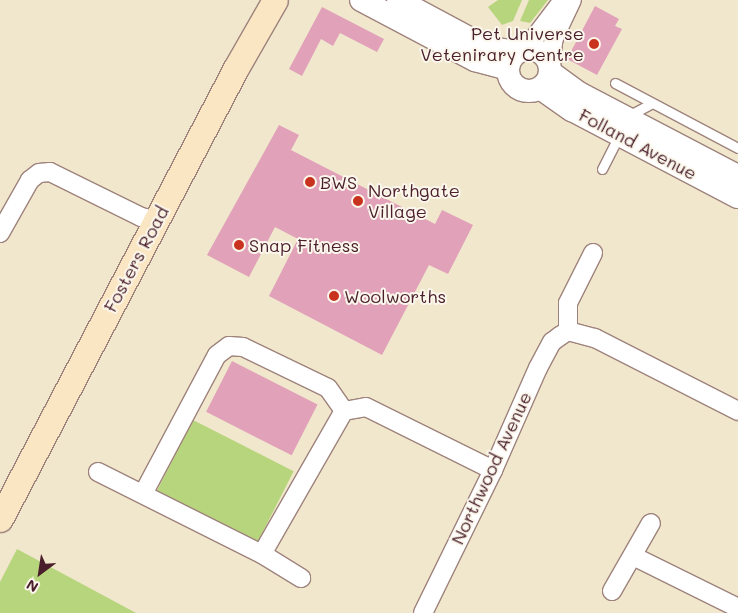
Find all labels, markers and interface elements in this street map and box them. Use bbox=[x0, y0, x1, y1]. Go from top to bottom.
place label: Pet Universe Vetenirary Centre bbox=[420, 23, 584, 66]
marker: Pet Universe Vetenirary Centre bbox=[588, 38, 600, 50]
street label: Folland Avenue bbox=[575, 104, 701, 184]
place label: BWS bbox=[320, 171, 357, 193]
marker: BWS bbox=[304, 176, 316, 188]
place label: Northgate Village bbox=[368, 180, 460, 222]
marker: Northgate Village bbox=[352, 195, 364, 207]
street label: Fosters Road bbox=[99, 202, 173, 316]
place label: Snap Fitness bbox=[249, 234, 359, 256]
marker: Snap Fitness bbox=[233, 239, 245, 251]
place label: Woolworths bbox=[344, 285, 446, 307]
marker: Woolworths bbox=[328, 290, 340, 302]
street label: Northwood Avenue bbox=[446, 388, 536, 548]
north arrow bbox=[15, 548, 65, 598]
text: N bbox=[23, 575, 41, 597]

